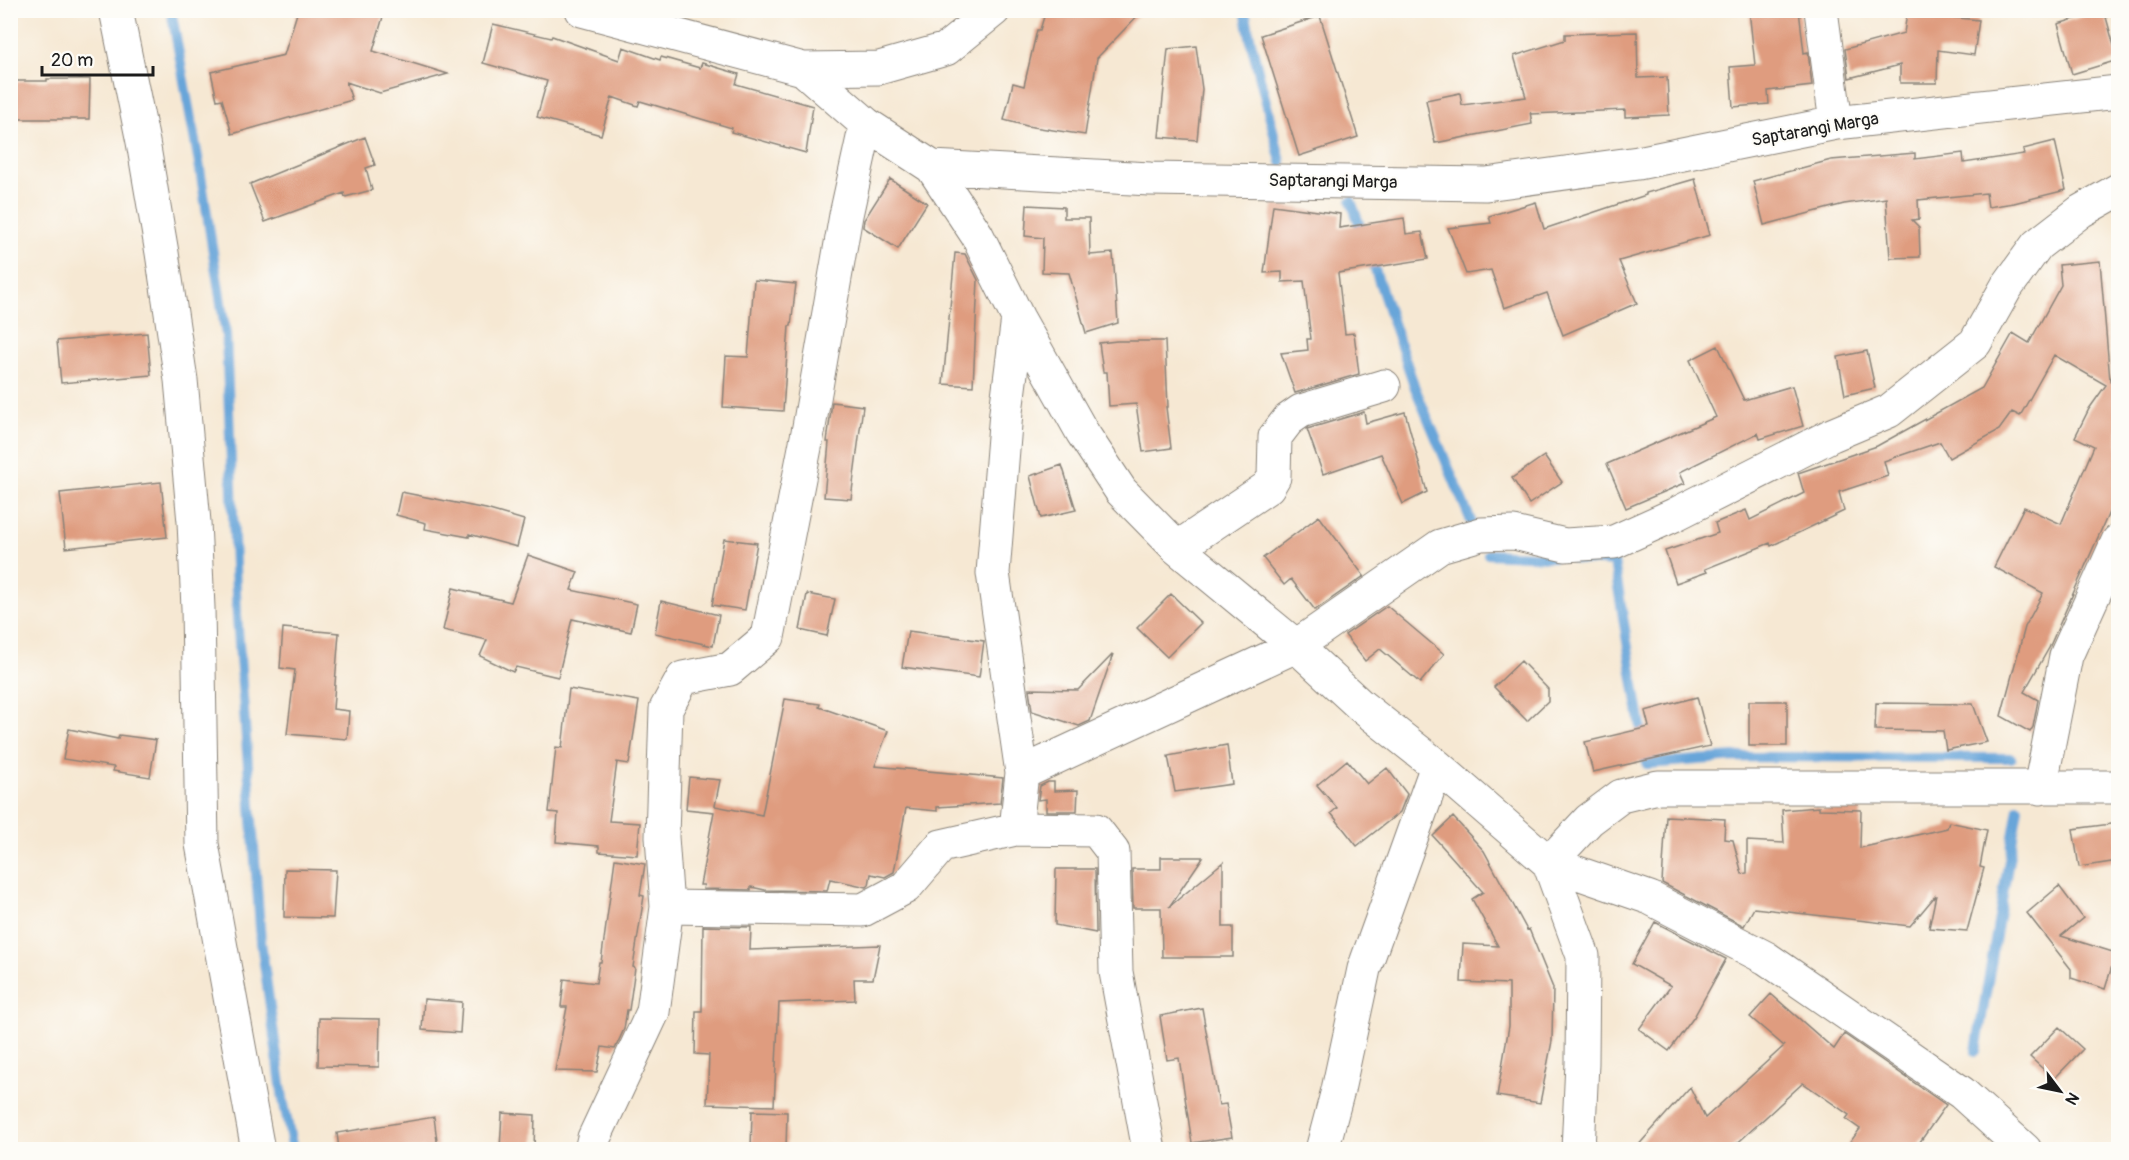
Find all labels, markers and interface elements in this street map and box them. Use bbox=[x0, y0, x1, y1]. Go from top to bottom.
scale bar bbox=[42, 39, 153, 77]
text: 20 m bbox=[51, 49, 93, 72]
street label: Saptarangi Marga bbox=[1750, 107, 1880, 152]
street label: Saptarangi Marga bbox=[1268, 169, 1398, 194]
north arrow bbox=[2030, 1061, 2090, 1121]
text: N bbox=[2060, 1089, 2083, 1108]

